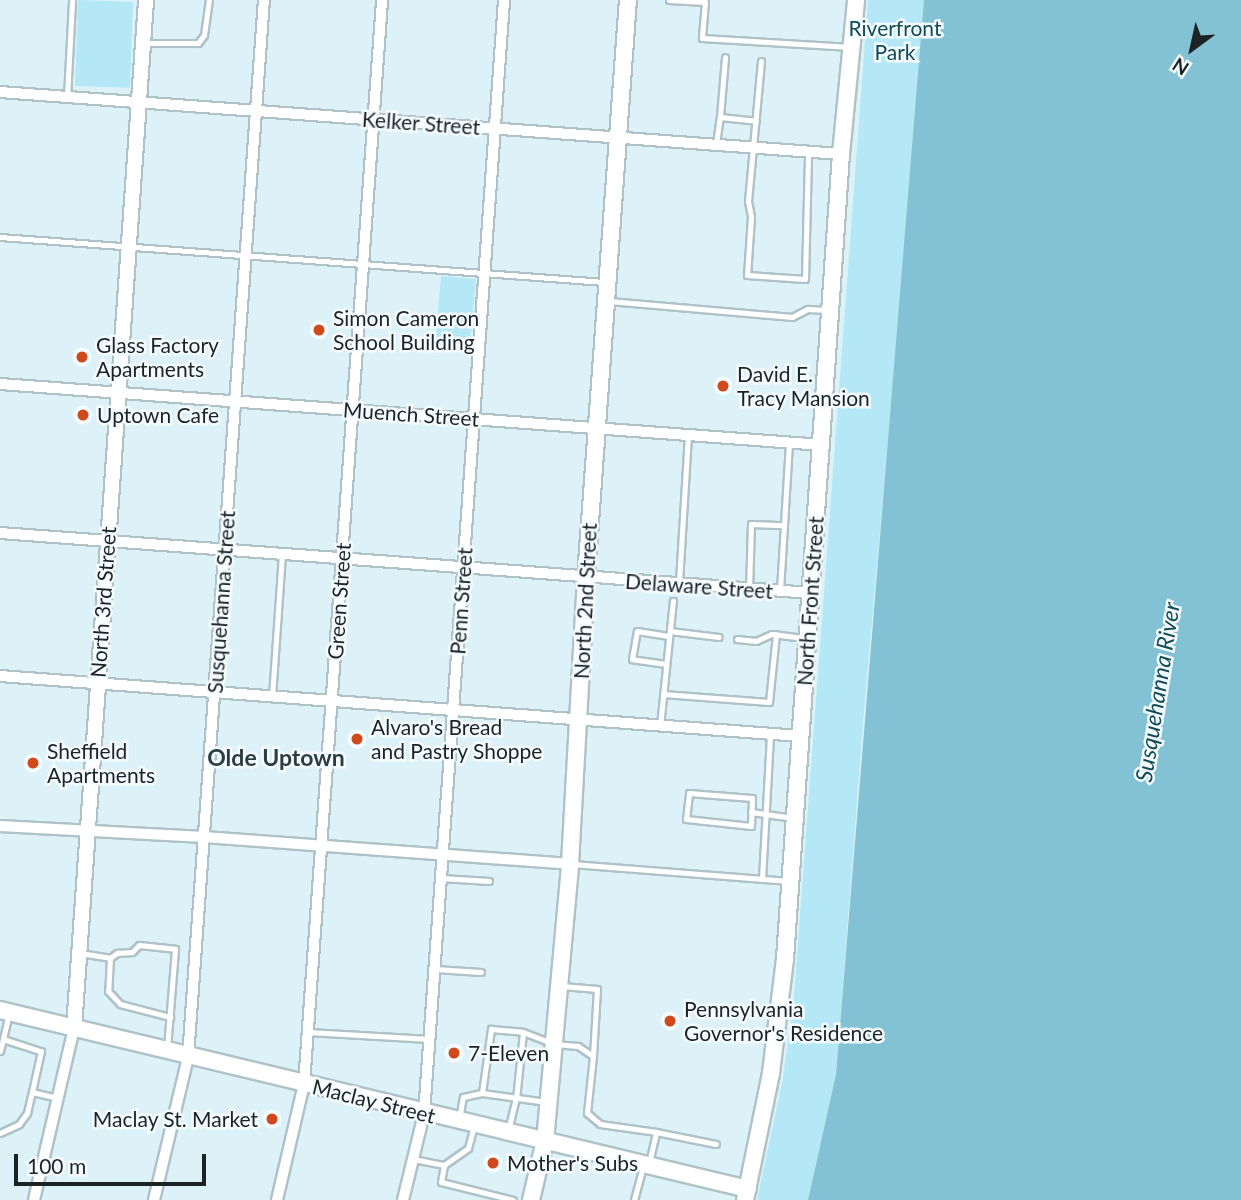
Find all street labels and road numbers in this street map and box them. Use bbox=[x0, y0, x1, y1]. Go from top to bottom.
street label: Kelker Street bbox=[361, 106, 481, 140]
street label: Muench Street bbox=[342, 397, 480, 431]
street label: Susquehanna Street bbox=[202, 510, 240, 694]
street label: North Front Street bbox=[792, 515, 828, 687]
street label: North 2nd Street bbox=[568, 522, 602, 680]
street label: North 3rd Street bbox=[85, 525, 121, 679]
street label: Green Street bbox=[322, 542, 356, 660]
street label: Penn Street bbox=[445, 547, 477, 655]
street label: Delaware Street bbox=[624, 568, 774, 604]
street label: Maclay Street bbox=[310, 1073, 438, 1129]

